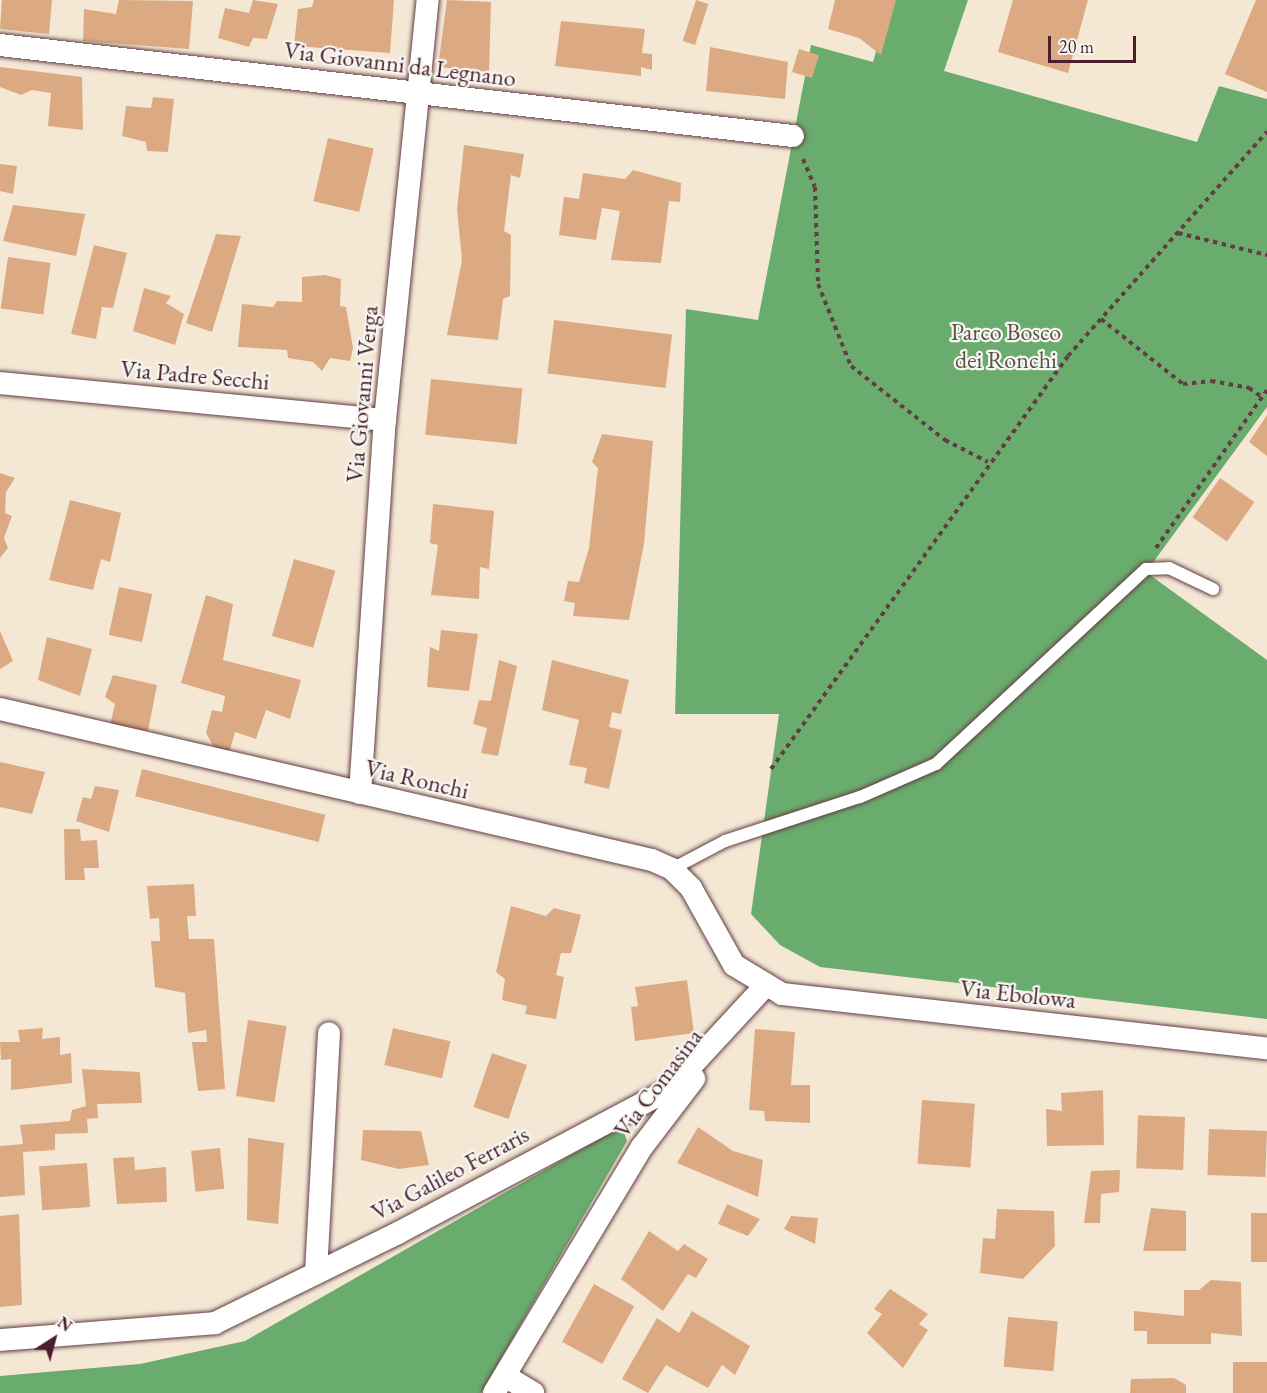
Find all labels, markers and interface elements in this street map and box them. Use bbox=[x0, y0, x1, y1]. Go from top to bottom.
scale bar bbox=[1051, 24, 1140, 62]
street label: Via Giovanni da Legnano bbox=[282, 35, 518, 93]
text: 20 m bbox=[1059, 35, 1094, 58]
street label: Via Giovanni Verga bbox=[340, 304, 384, 484]
park label: Parco Bosco dei Ronchi bbox=[951, 318, 1061, 374]
street label: Via Padre Secchi bbox=[119, 354, 271, 396]
street label: Via Ronchi bbox=[362, 753, 472, 805]
street label: Via Ebolowa bbox=[959, 974, 1077, 1014]
street label: Via Comasina bbox=[608, 1023, 708, 1143]
street label: Via Galileo Ferraris bbox=[366, 1119, 534, 1227]
north arrow bbox=[24, 1309, 84, 1369]
text: N bbox=[53, 1312, 76, 1336]

